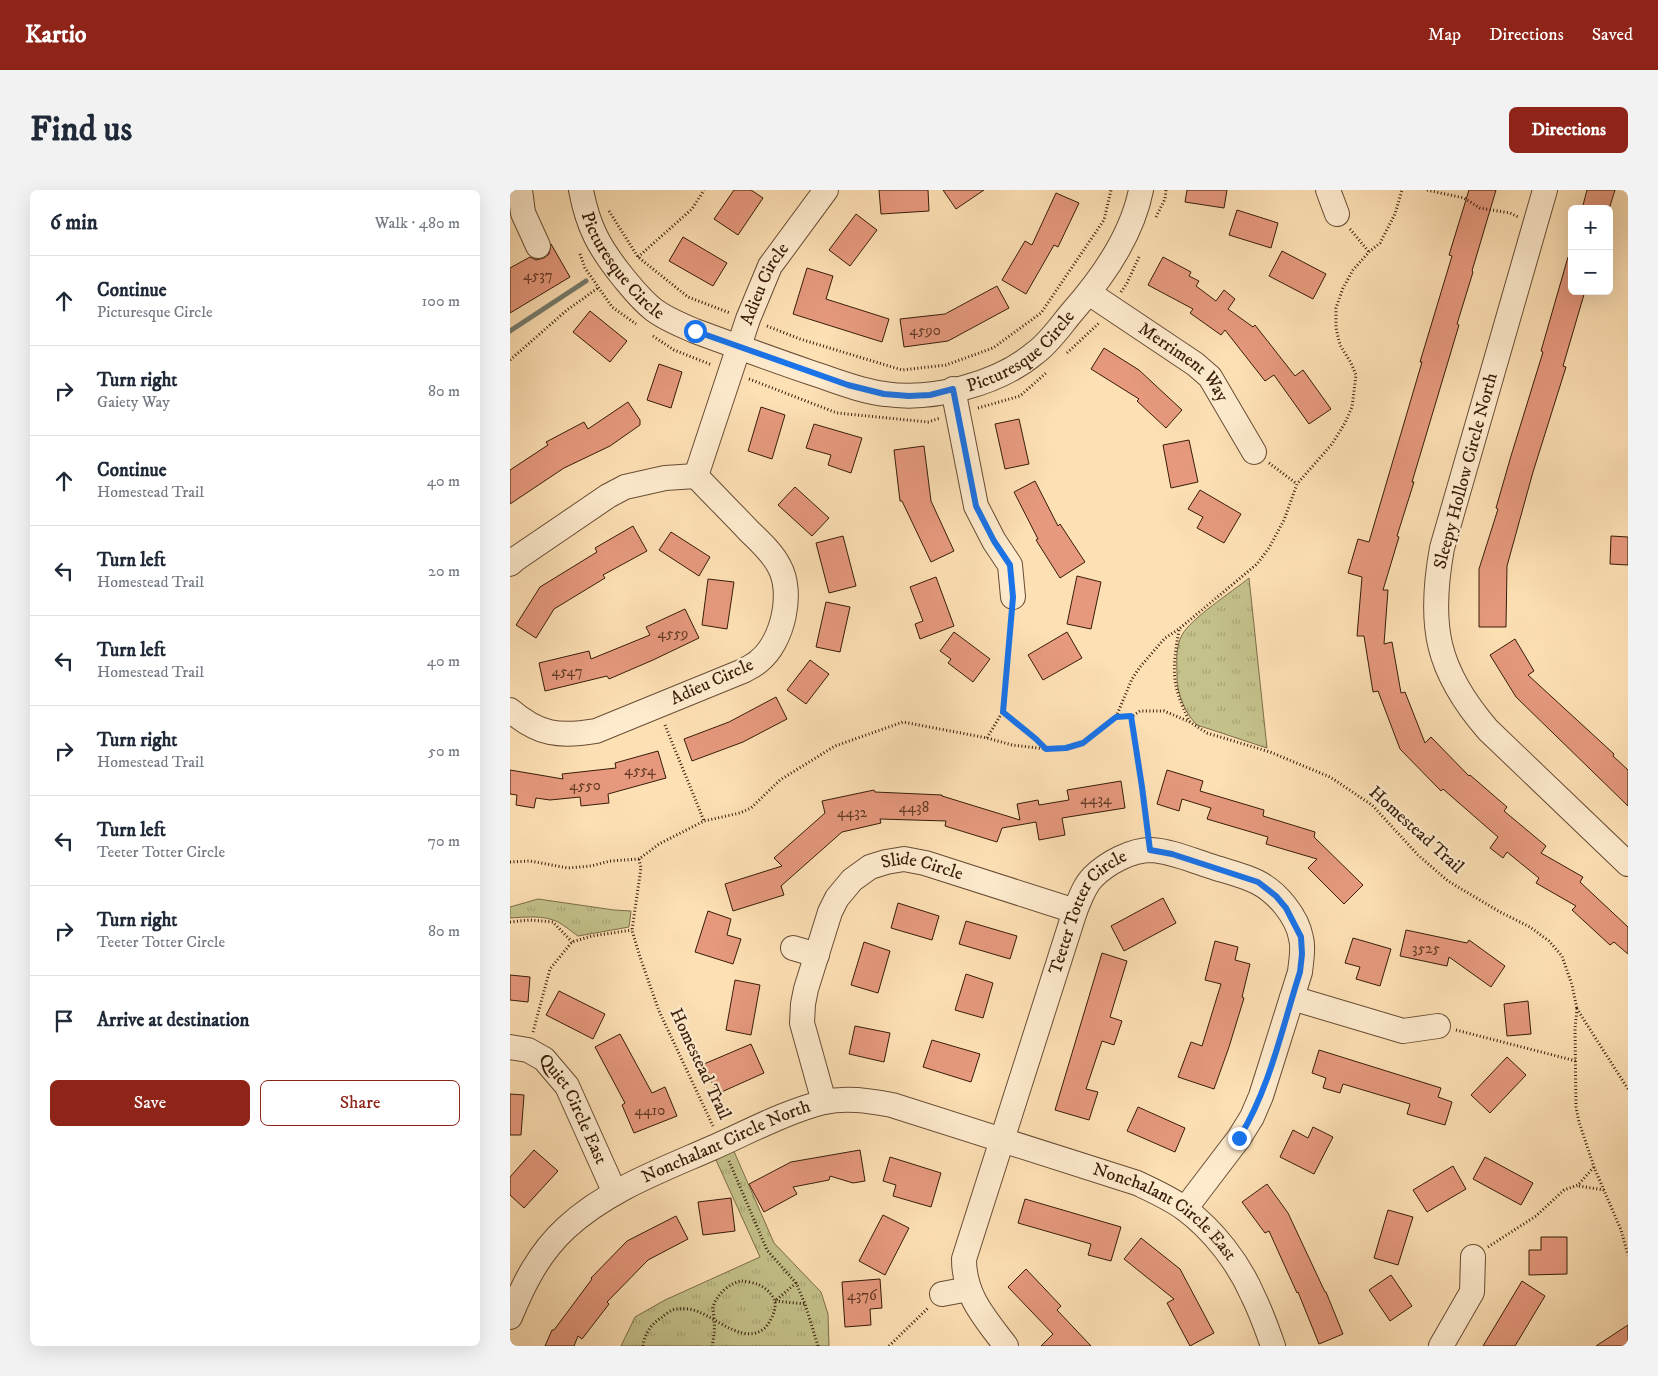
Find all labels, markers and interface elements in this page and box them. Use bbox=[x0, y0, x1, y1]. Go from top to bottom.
text: Kartio bbox=[25, 20, 87, 50]
text: Map bbox=[1428, 24, 1461, 46]
text: Directions bbox=[1489, 24, 1564, 46]
text: Saved bbox=[1592, 24, 1633, 46]
button: Directions bbox=[1509, 107, 1628, 153]
text: Find us bbox=[30, 108, 132, 152]
map controls bbox=[1568, 205, 1613, 295]
button: + bbox=[1568, 205, 1613, 250]
street label: Picturesque Circle bbox=[576, 209, 668, 325]
text: 6 min bbox=[50, 210, 98, 236]
text: Walk · 480 m bbox=[375, 213, 460, 233]
street label: Adieu Circle bbox=[736, 239, 794, 328]
button: − bbox=[1568, 250, 1613, 295]
house number: 4537 bbox=[523, 266, 553, 285]
text: Continue bbox=[97, 279, 167, 302]
icon: ahead bbox=[50, 287, 78, 315]
text: 100 m bbox=[422, 291, 460, 311]
text: Picturesque Circle bbox=[97, 302, 213, 322]
street label: Picturesque Circle bbox=[964, 306, 1080, 397]
street label: Merriment Way bbox=[1134, 318, 1233, 406]
route start bbox=[684, 320, 707, 343]
house number: 4590 bbox=[909, 321, 941, 340]
text: Turn right bbox=[97, 369, 177, 392]
street label: Sleepy Hollow Circle North bbox=[1429, 370, 1503, 571]
icon: right bbox=[50, 377, 78, 405]
text: 80 m bbox=[428, 381, 460, 401]
text: Gaiety Way bbox=[97, 392, 170, 412]
text: Continue bbox=[97, 459, 167, 482]
icon: ahead bbox=[50, 467, 78, 495]
text: 40 m bbox=[427, 471, 460, 491]
text: Homestead Trail bbox=[97, 482, 204, 502]
text: Turn left bbox=[97, 549, 166, 572]
icon: left bbox=[50, 557, 78, 585]
text: 20 m bbox=[428, 561, 460, 581]
text: Homestead Trail bbox=[97, 572, 204, 592]
house number: 4559 bbox=[658, 624, 688, 643]
text: Turn left bbox=[97, 639, 166, 662]
icon: left bbox=[50, 647, 78, 675]
text: 40 m bbox=[427, 651, 460, 671]
street label: Adieu Circle bbox=[667, 654, 757, 710]
text: Homestead Trail bbox=[97, 662, 204, 682]
house number: 4547 bbox=[551, 662, 583, 681]
text: Turn right bbox=[97, 729, 177, 752]
icon: right bbox=[50, 737, 78, 765]
text: 50 m bbox=[428, 741, 460, 761]
text: Homestead Trail bbox=[97, 752, 204, 772]
house number: 4554 bbox=[624, 761, 656, 780]
house number: 4550 bbox=[569, 776, 601, 795]
street label: Homestead Trail bbox=[1364, 782, 1469, 879]
house number: 4434 bbox=[1080, 790, 1112, 809]
house number: 4438 bbox=[899, 798, 929, 817]
house number: 4432 bbox=[837, 803, 868, 822]
text: Turn left bbox=[97, 819, 166, 842]
icon: left bbox=[50, 827, 78, 855]
text: 70 m bbox=[428, 831, 460, 851]
text: Teeter Totter Circle bbox=[97, 842, 225, 862]
street label: Teeter Totter Circle bbox=[1044, 845, 1130, 977]
street label: Slide Circle bbox=[878, 848, 966, 885]
text: Turn right bbox=[97, 909, 177, 932]
icon: right bbox=[50, 917, 78, 945]
text: 80 m bbox=[428, 921, 460, 941]
text: Teeter Totter Circle bbox=[97, 932, 225, 952]
house number: 3525 bbox=[1412, 939, 1440, 958]
street label: Homestead Trail bbox=[665, 1005, 736, 1124]
icon: arrive bbox=[50, 1007, 78, 1035]
text: Arrive at destination bbox=[97, 1009, 249, 1032]
street label: Quiet Circle East bbox=[533, 1049, 612, 1168]
button: Save bbox=[50, 1080, 250, 1126]
button: Share bbox=[260, 1080, 460, 1126]
street label: Nonchalant Circle North bbox=[638, 1095, 814, 1188]
house number: 4410 bbox=[635, 1101, 665, 1120]
route end bbox=[1228, 1127, 1251, 1150]
street label: Nonchalant Circle East bbox=[1090, 1159, 1241, 1265]
house number: 4376 bbox=[847, 1286, 878, 1305]

